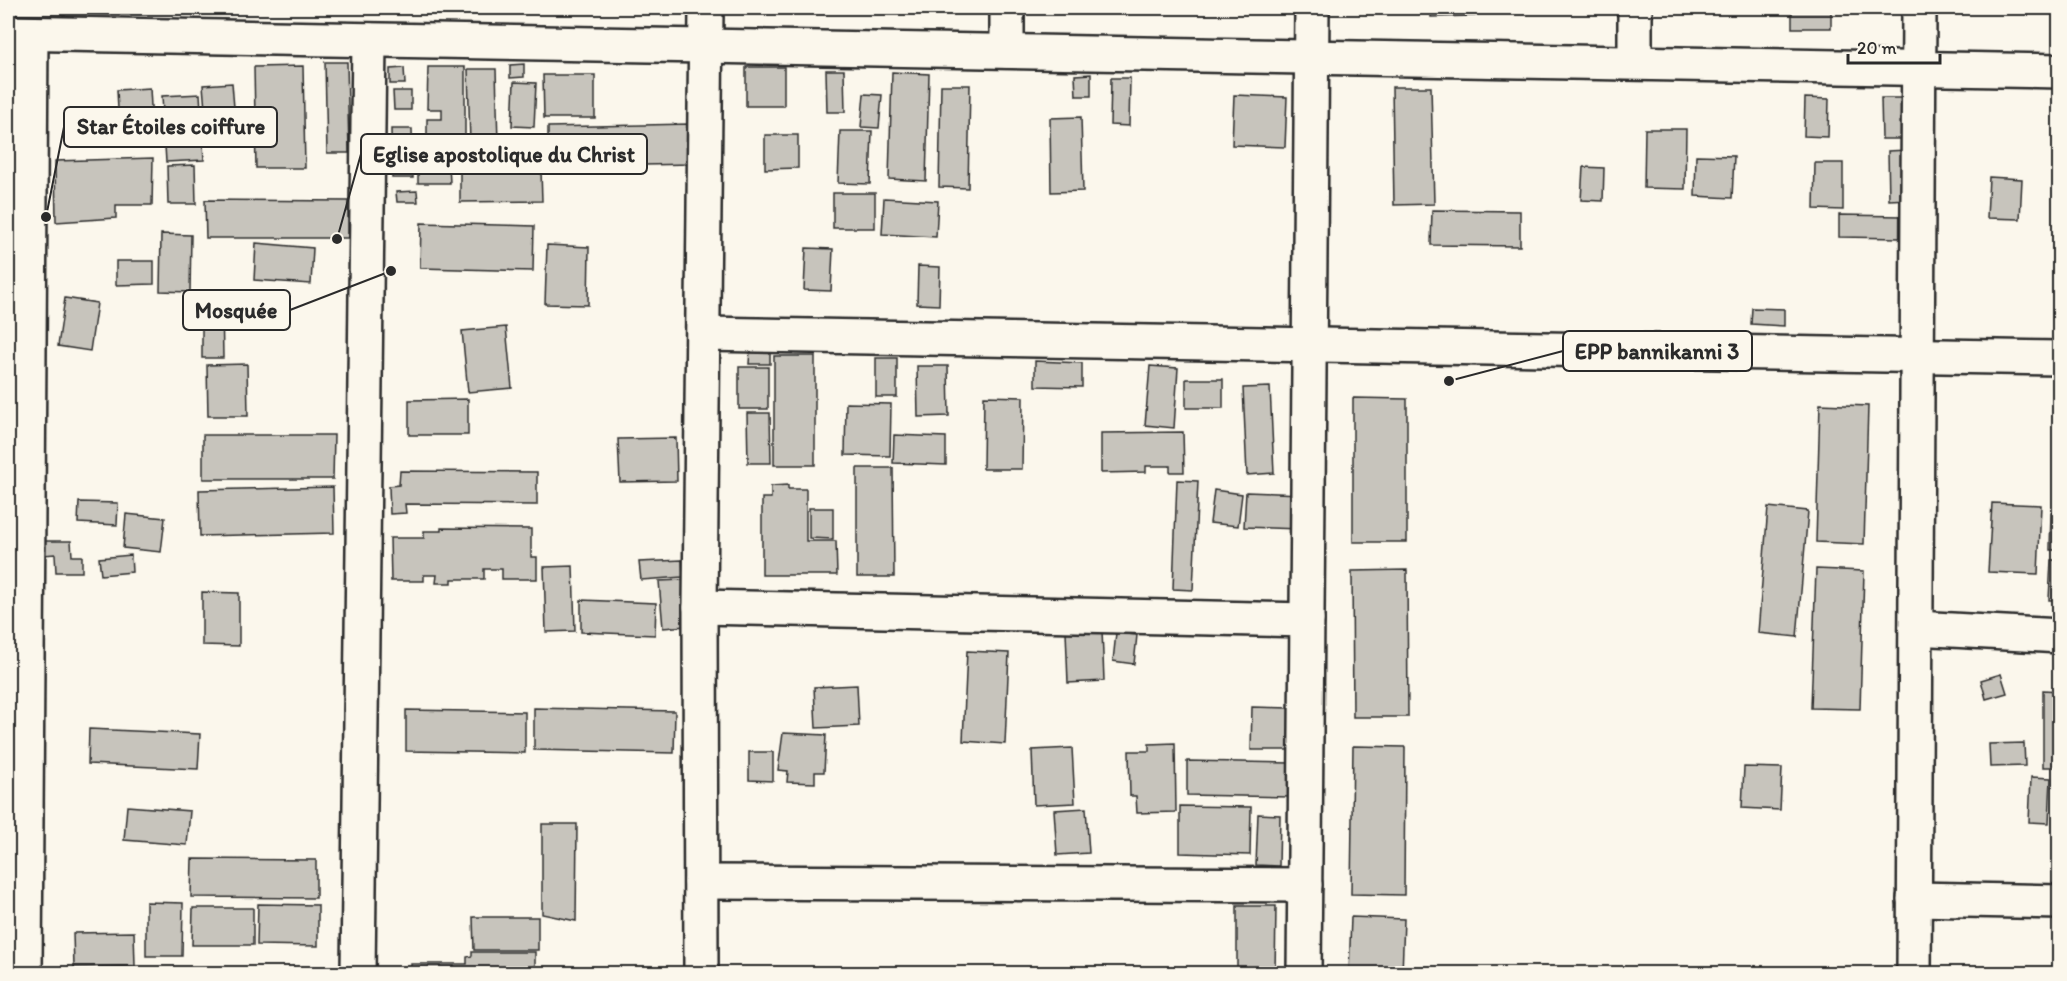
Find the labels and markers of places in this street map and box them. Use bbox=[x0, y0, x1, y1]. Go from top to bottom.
callout: Star Étoiles coiffure bbox=[64, 107, 277, 147]
callout: Eglise apostolique du Christ bbox=[361, 134, 647, 174]
callout: Mosquée bbox=[183, 290, 290, 330]
callout: EPP bannikanni 3 bbox=[1563, 331, 1752, 371]

